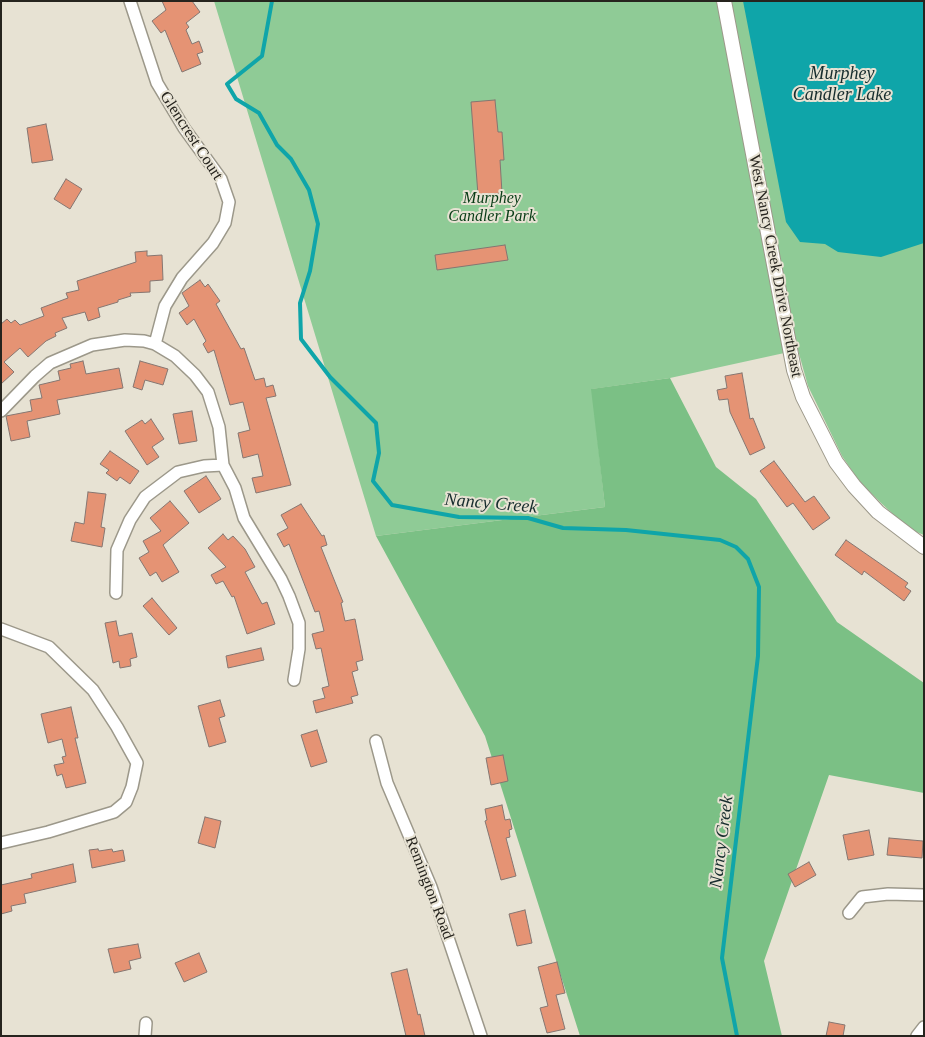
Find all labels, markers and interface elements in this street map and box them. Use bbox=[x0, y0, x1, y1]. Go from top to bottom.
water label: Murphey Candler Lake bbox=[793, 63, 891, 106]
street label: Glencrest Court bbox=[155, 88, 227, 184]
street label: West Nancy Creek Drive Northeast bbox=[744, 153, 806, 379]
park label: Murphey Candler Park bbox=[448, 189, 536, 227]
water label: Nancy Creek bbox=[444, 489, 538, 519]
water label: Nancy Creek bbox=[706, 795, 738, 889]
street label: Remington Road bbox=[401, 834, 457, 942]

